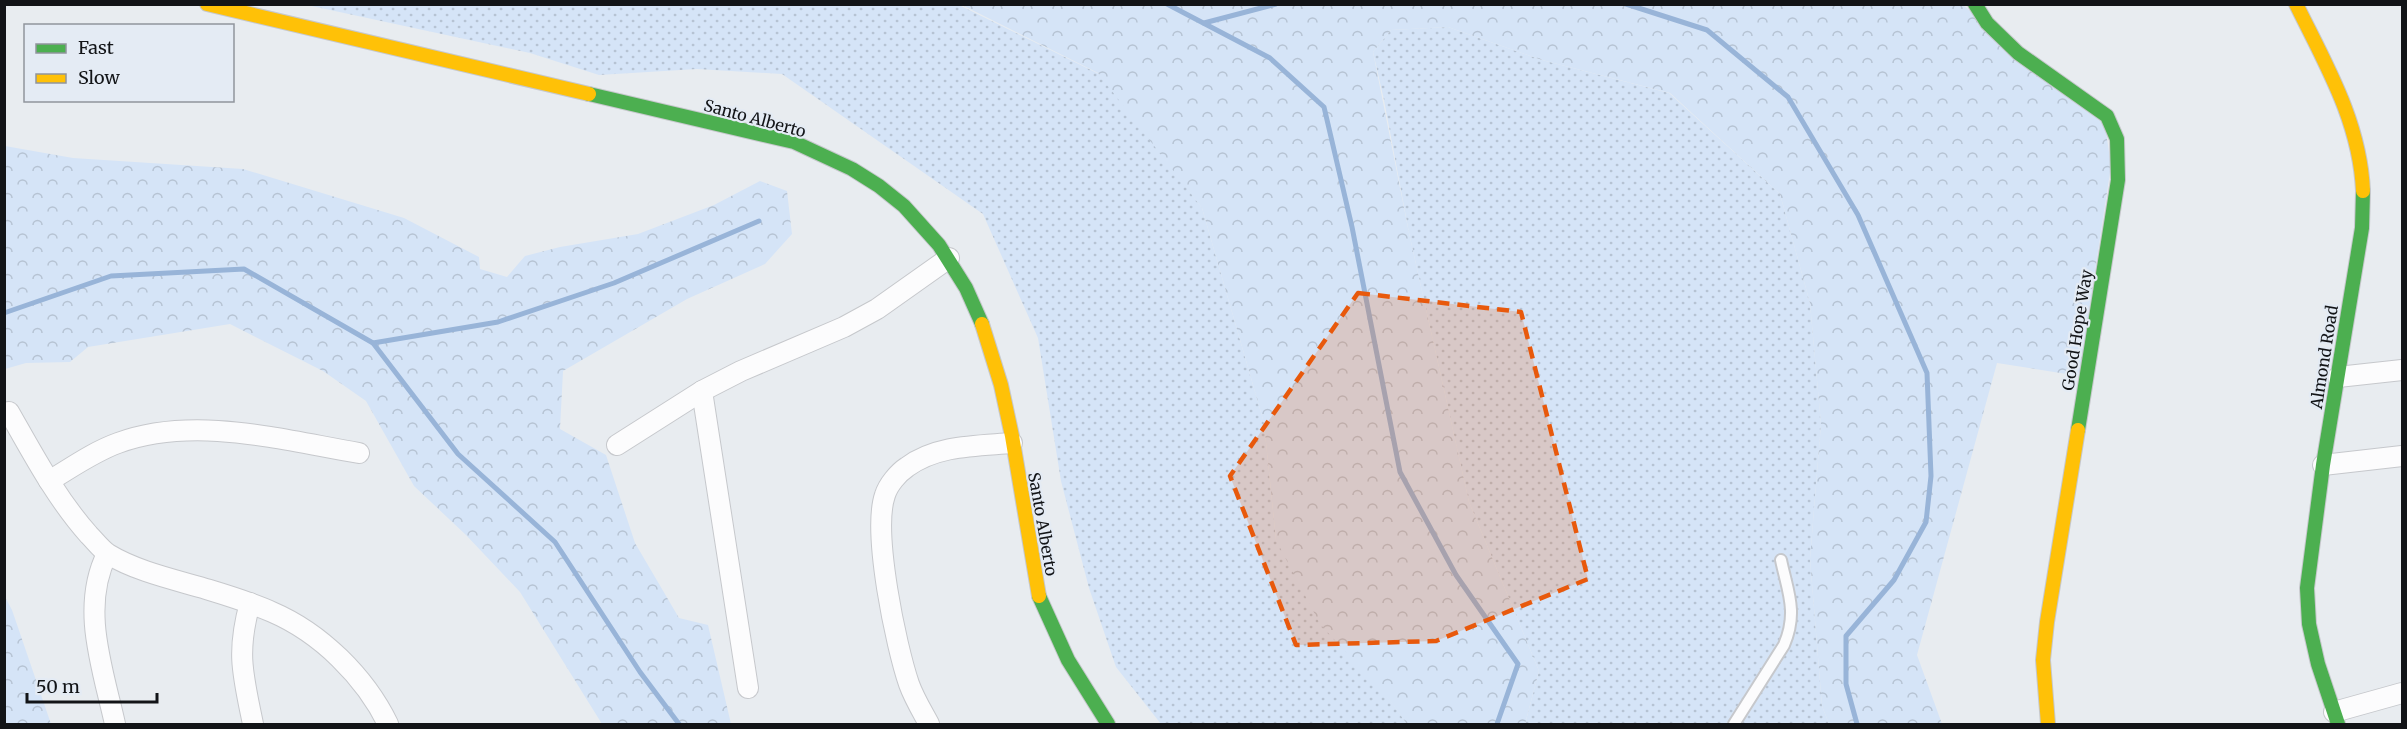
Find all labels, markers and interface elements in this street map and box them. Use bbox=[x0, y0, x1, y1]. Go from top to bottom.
legend bbox=[24, 24, 234, 102]
text: Fast bbox=[78, 36, 114, 59]
text: Slow bbox=[78, 66, 121, 89]
street label: Santo Alberto bbox=[702, 95, 808, 141]
street label: Good Hope Way bbox=[2058, 267, 2097, 392]
street label: Almond Road bbox=[2306, 303, 2342, 411]
street label: Santo Alberto bbox=[1024, 471, 1062, 577]
scale bar bbox=[27, 666, 158, 704]
text: 50 m bbox=[36, 675, 80, 698]

